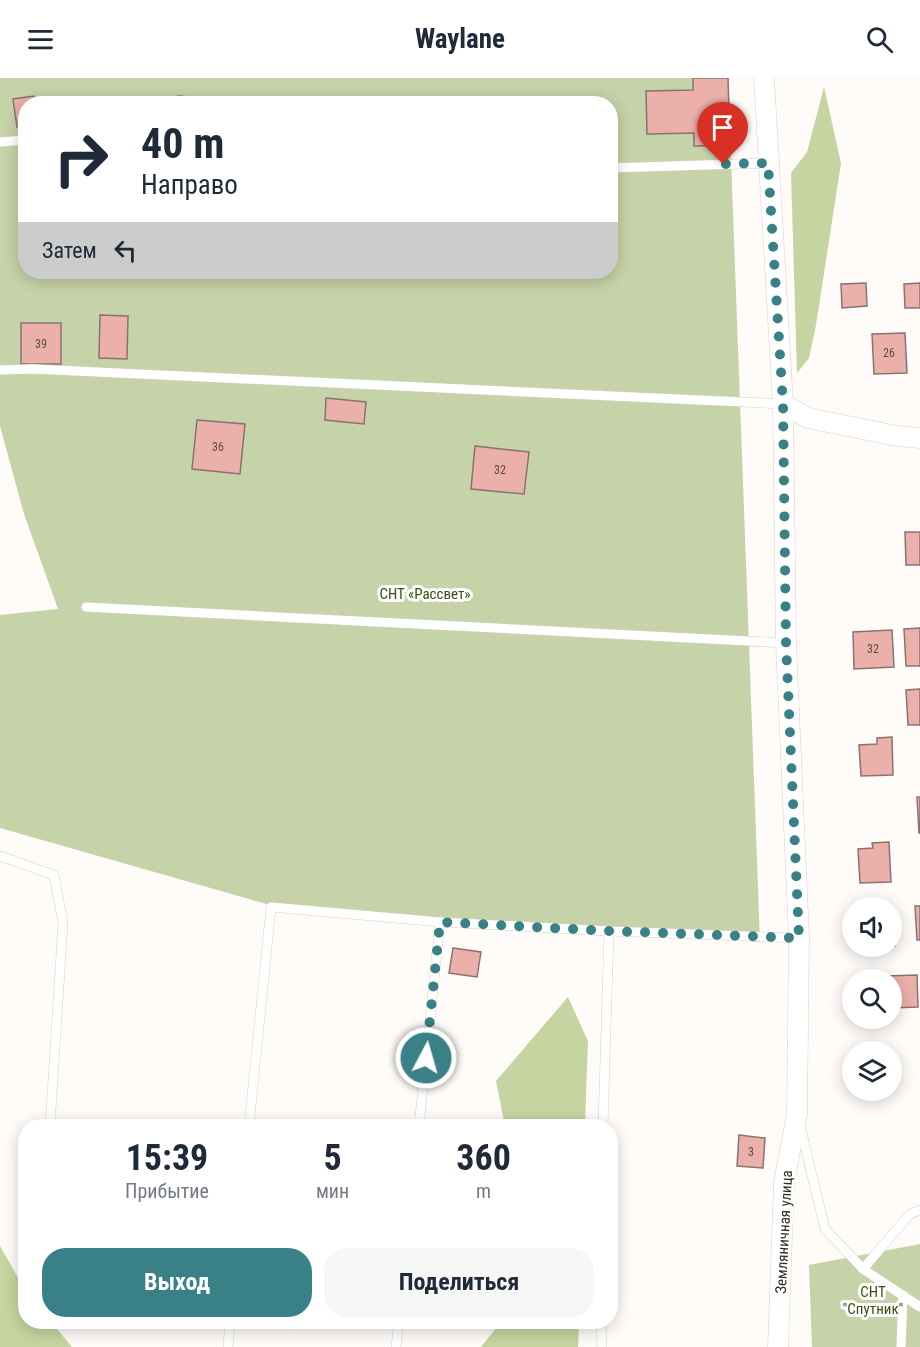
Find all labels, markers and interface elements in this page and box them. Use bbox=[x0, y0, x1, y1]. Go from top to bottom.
icon: menu bbox=[24, 23, 57, 56]
text: Waylane bbox=[415, 23, 505, 55]
icon: search bbox=[863, 23, 896, 56]
pin bbox=[697, 102, 748, 164]
icon: arrive bbox=[706, 111, 739, 144]
text: 40 m bbox=[141, 119, 224, 168]
icon: right bbox=[42, 120, 120, 198]
text: Направо bbox=[141, 169, 238, 201]
icon: left bbox=[109, 234, 142, 267]
text: Затем bbox=[42, 238, 97, 263]
house number: 39 bbox=[35, 337, 47, 351]
house number: 26 bbox=[883, 346, 895, 360]
house number: 36 bbox=[212, 440, 224, 454]
house number: 32 bbox=[494, 463, 506, 477]
park label: СНТ «Рассвет» bbox=[379, 585, 471, 603]
house number: 32 bbox=[867, 642, 879, 656]
map controls bbox=[842, 897, 902, 1101]
button: sound bbox=[842, 897, 902, 957]
button: search bbox=[842, 969, 902, 1029]
position arrow bbox=[394, 1026, 458, 1090]
button: layers bbox=[842, 1041, 902, 1101]
text: 15:39 bbox=[126, 1137, 208, 1179]
text: 5 bbox=[323, 1137, 342, 1179]
text: 360 bbox=[456, 1137, 511, 1179]
house number: 3 bbox=[748, 1145, 754, 1159]
street label: Земляничная улица bbox=[772, 1170, 796, 1294]
text: Прибытие bbox=[125, 1179, 209, 1203]
text: мин bbox=[316, 1179, 349, 1203]
text: m bbox=[476, 1179, 491, 1203]
button: Выход bbox=[42, 1248, 312, 1317]
button: Поделиться bbox=[324, 1248, 594, 1317]
park label: СНТ "Спутник" bbox=[843, 1283, 904, 1318]

